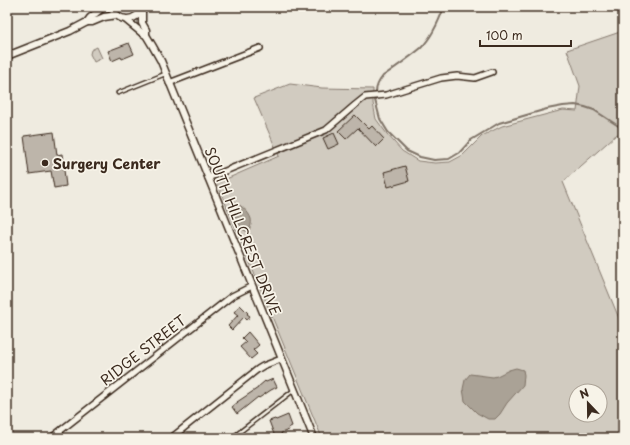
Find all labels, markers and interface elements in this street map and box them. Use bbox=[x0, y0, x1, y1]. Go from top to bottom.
scale bar bbox=[480, 22, 571, 48]
text: 100 m bbox=[486, 26, 523, 44]
street label: SOUTH HILLCREST DRIVE bbox=[200, 144, 286, 318]
place label: Surgery Center bbox=[53, 153, 161, 174]
marker: Surgery Center bbox=[40, 158, 50, 168]
street label: RIDGE STREET bbox=[96, 310, 191, 390]
north arrow bbox=[568, 383, 608, 423]
text: N bbox=[577, 384, 592, 403]

